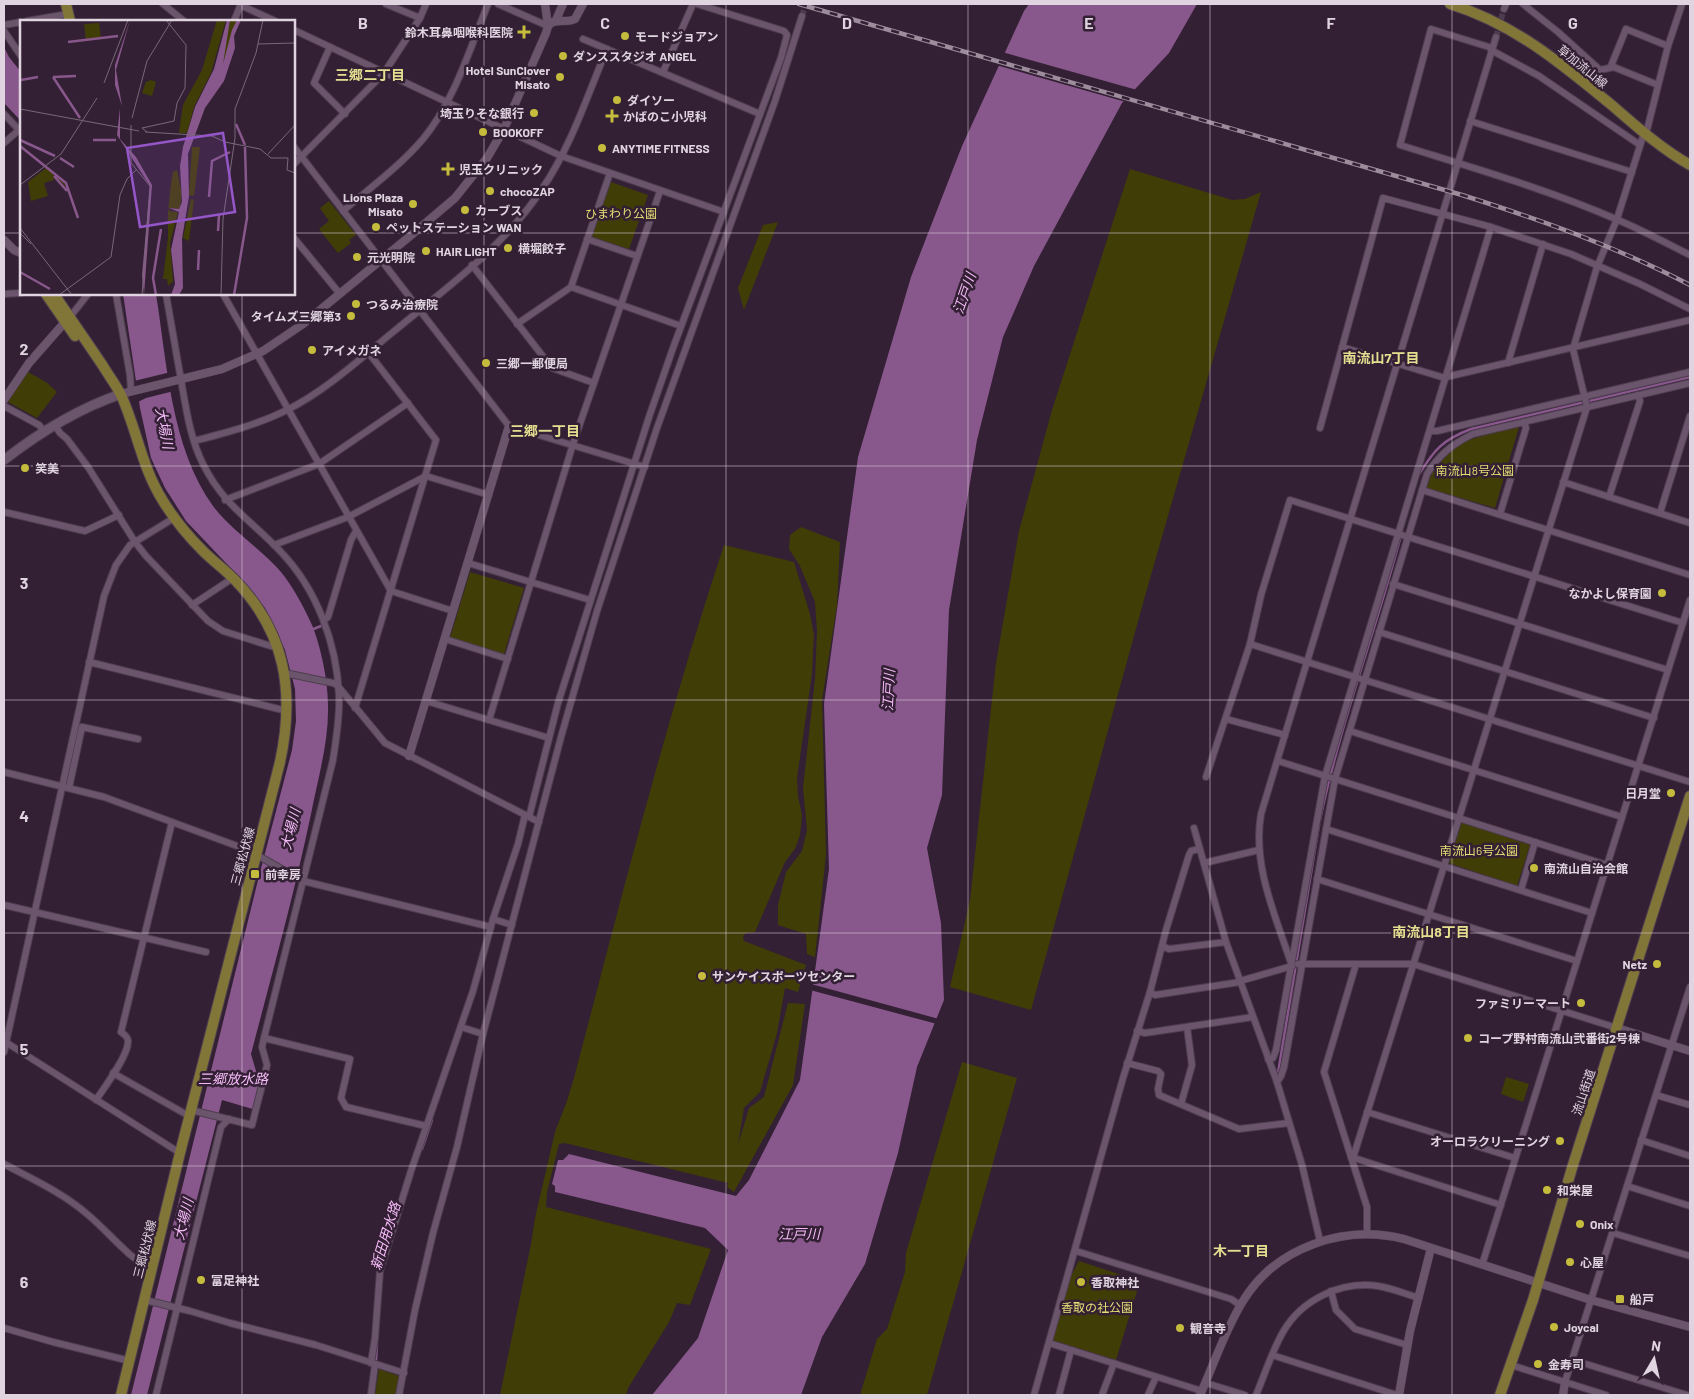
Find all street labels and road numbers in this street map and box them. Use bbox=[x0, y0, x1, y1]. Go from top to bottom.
street label: 草加流山線 bbox=[1555, 42, 1611, 90]
street label: 三郷松伏線 bbox=[227, 825, 257, 887]
street label: 流山街道 bbox=[1569, 1067, 1597, 1117]
street label: 三郷松伏線 bbox=[130, 1218, 158, 1280]

